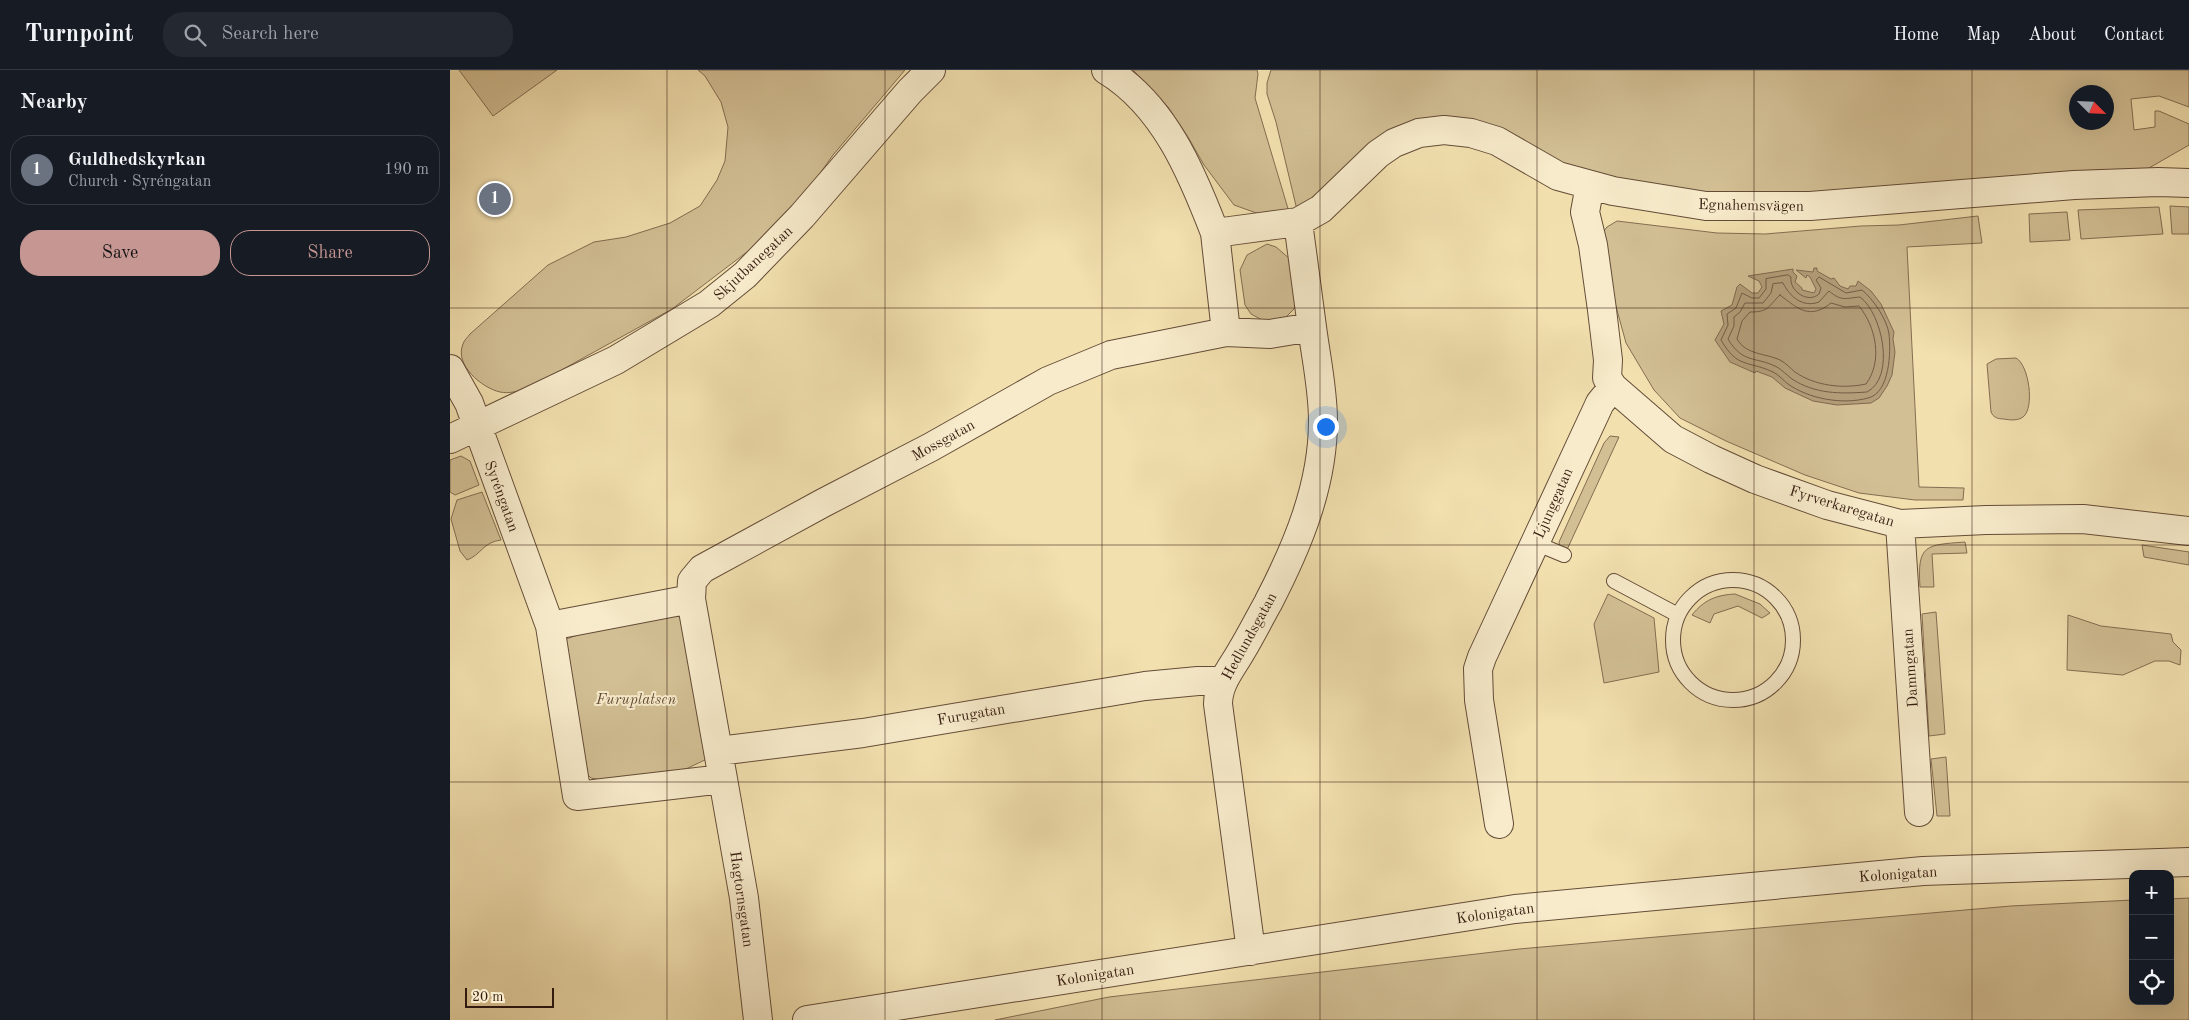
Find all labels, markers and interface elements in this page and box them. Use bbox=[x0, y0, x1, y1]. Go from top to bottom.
search box bbox=[163, 12, 513, 57]
icon: search bbox=[181, 21, 209, 49]
text: Turnpoint bbox=[25, 23, 133, 47]
text: Search here bbox=[221, 25, 319, 44]
text: Home bbox=[1893, 26, 1939, 44]
text: Map bbox=[1967, 26, 2000, 44]
text: About bbox=[2028, 26, 2076, 44]
text: Contact bbox=[2104, 26, 2164, 44]
north arrow bbox=[2069, 85, 2114, 130]
text: Nearby bbox=[20, 92, 88, 113]
text: Guldhedskyrkan bbox=[68, 151, 206, 170]
text: 1 bbox=[32, 162, 42, 178]
text: 190 m bbox=[384, 162, 429, 178]
text: Church · Syréngatan bbox=[68, 174, 211, 190]
pin: 1 bbox=[479, 180, 511, 218]
street label: Egnahemsvägen bbox=[1698, 198, 1804, 215]
street label: Skjutbanegatan bbox=[712, 224, 796, 304]
button: Save bbox=[20, 230, 220, 276]
button: Share bbox=[230, 230, 430, 276]
your location bbox=[1313, 414, 1339, 440]
street label: Mossgatan bbox=[910, 418, 978, 465]
street label: Syréngatan bbox=[481, 459, 520, 534]
street label: Ljunggatan bbox=[1532, 466, 1577, 541]
street label: Fyrverkaregatan bbox=[1787, 484, 1896, 531]
street label: Hedlundsgatan bbox=[1220, 591, 1280, 683]
street label: Dammgatan bbox=[1901, 628, 1922, 708]
park label: Furuplatsen bbox=[595, 693, 676, 708]
street label: Furugatan bbox=[936, 702, 1006, 729]
street label: Hagtornsgatan bbox=[726, 850, 755, 948]
street label: Kolonigatan bbox=[1858, 865, 1938, 886]
map controls bbox=[2129, 870, 2174, 1005]
button: + bbox=[2129, 870, 2174, 915]
street label: Kolonigatan bbox=[1455, 902, 1535, 927]
button: − bbox=[2129, 915, 2174, 960]
button: locate bbox=[2129, 960, 2174, 1005]
street label: Kolonigatan bbox=[1055, 963, 1135, 990]
scale bar bbox=[465, 985, 554, 1008]
text: 20 m bbox=[472, 990, 503, 1004]

